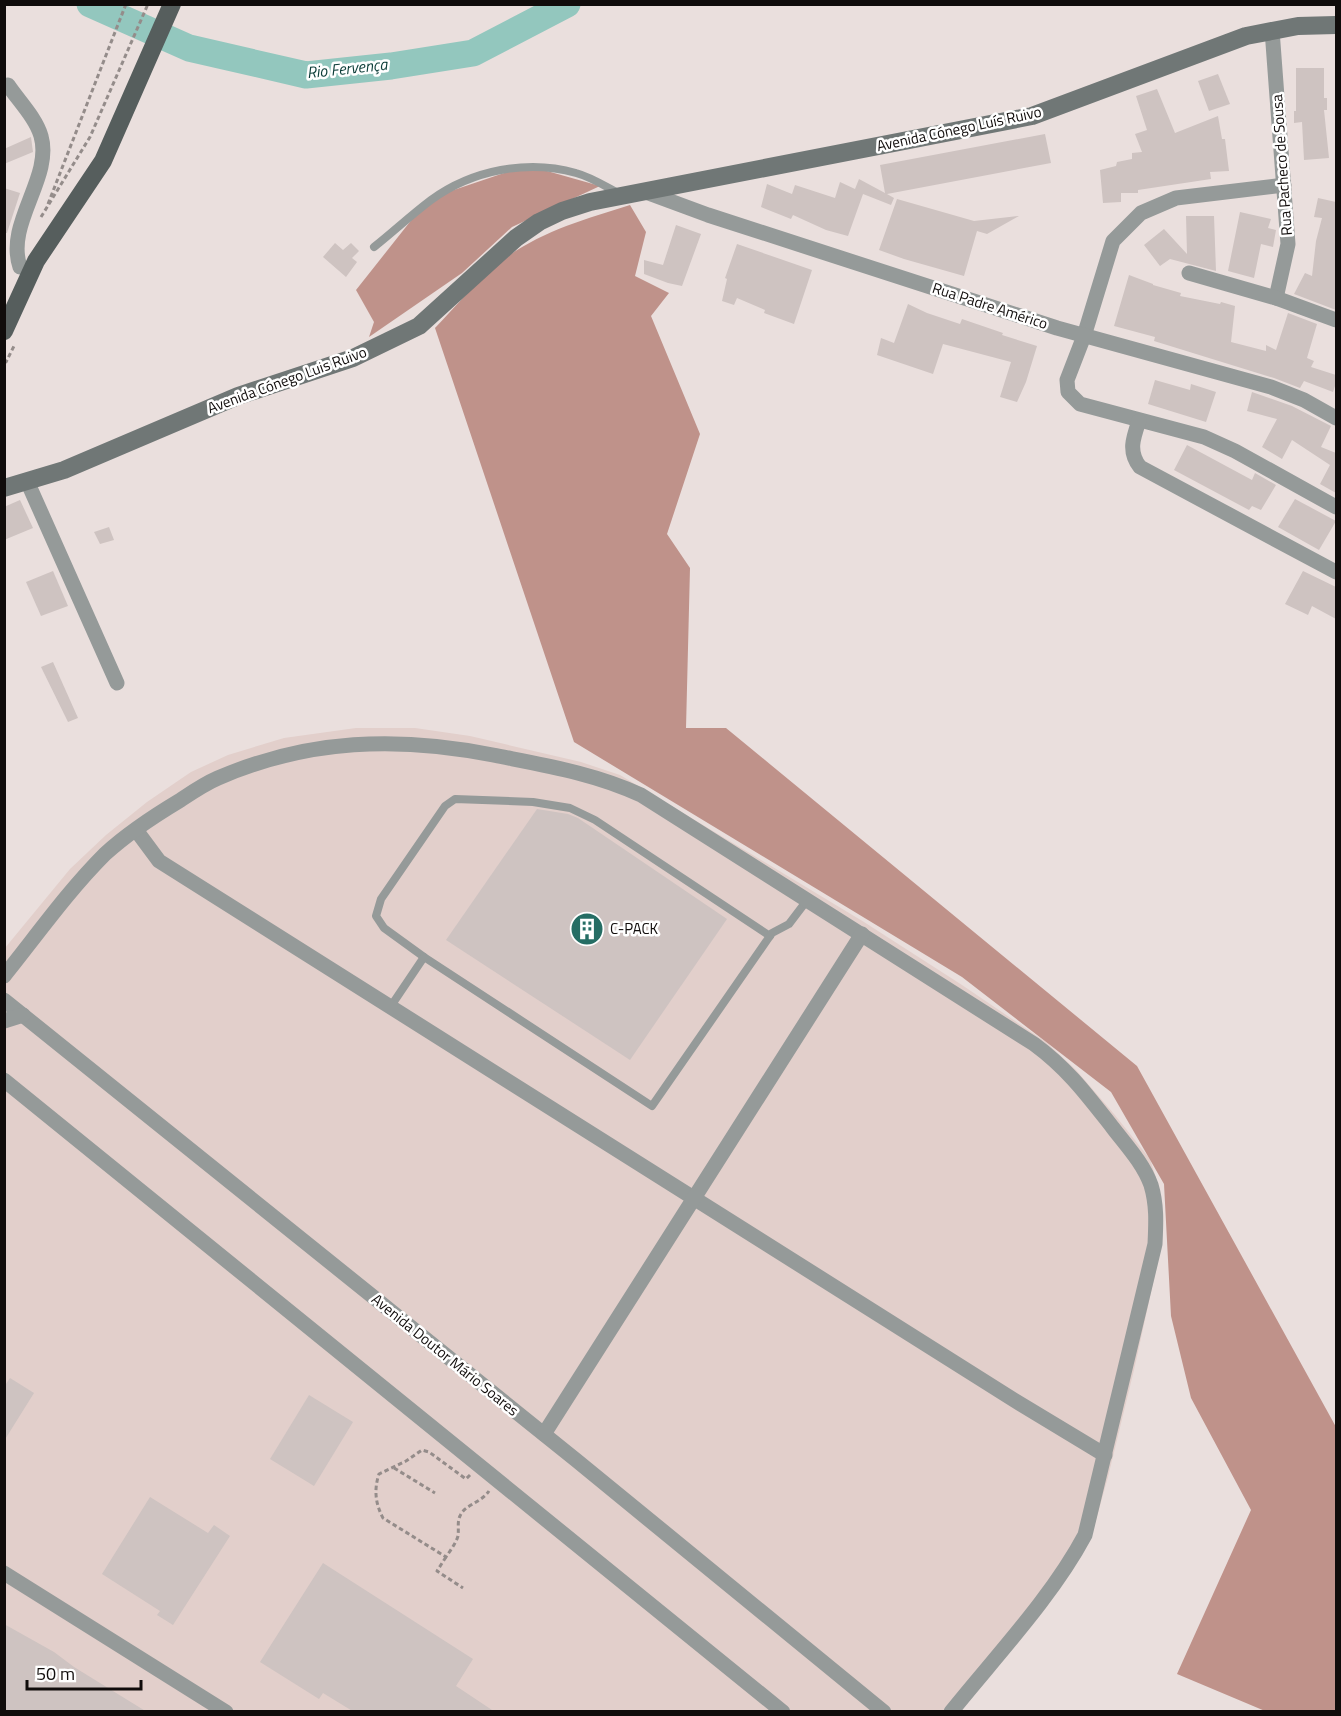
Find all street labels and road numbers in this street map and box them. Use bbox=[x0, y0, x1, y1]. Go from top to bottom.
street label: Rua Pacheco de Sousa bbox=[1265, 93, 1298, 236]
street label: Avenida Cónego Luís Ruivo bbox=[874, 100, 1044, 157]
street label: Rua Padre Américo bbox=[930, 276, 1051, 335]
street label: Avenida Cónego Luis Ruivo bbox=[204, 340, 370, 419]
street label: Avenida Doutor Mário Soares bbox=[367, 1288, 524, 1421]

